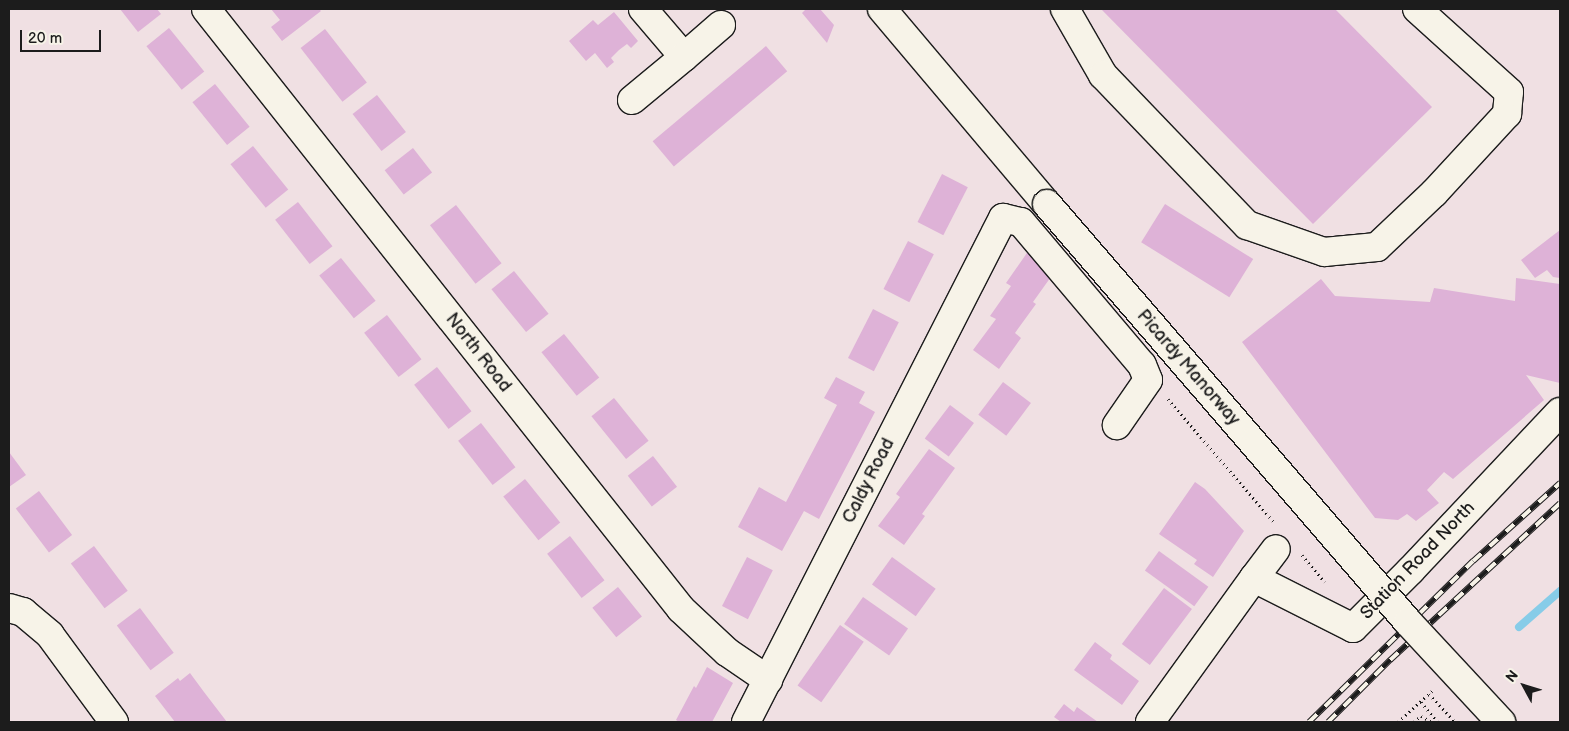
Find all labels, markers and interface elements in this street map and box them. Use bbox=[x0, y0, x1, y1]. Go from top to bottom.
scale bar bbox=[22, 20, 104, 52]
text: 20 m bbox=[28, 29, 62, 48]
street label: Picardy Manorway bbox=[1131, 305, 1245, 431]
street label: North Road bbox=[440, 309, 516, 397]
street label: Caldy Road bbox=[838, 434, 900, 528]
street label: Station Road North bbox=[1356, 498, 1480, 624]
north arrow bbox=[1499, 661, 1549, 711]
text: N bbox=[1502, 667, 1522, 686]

